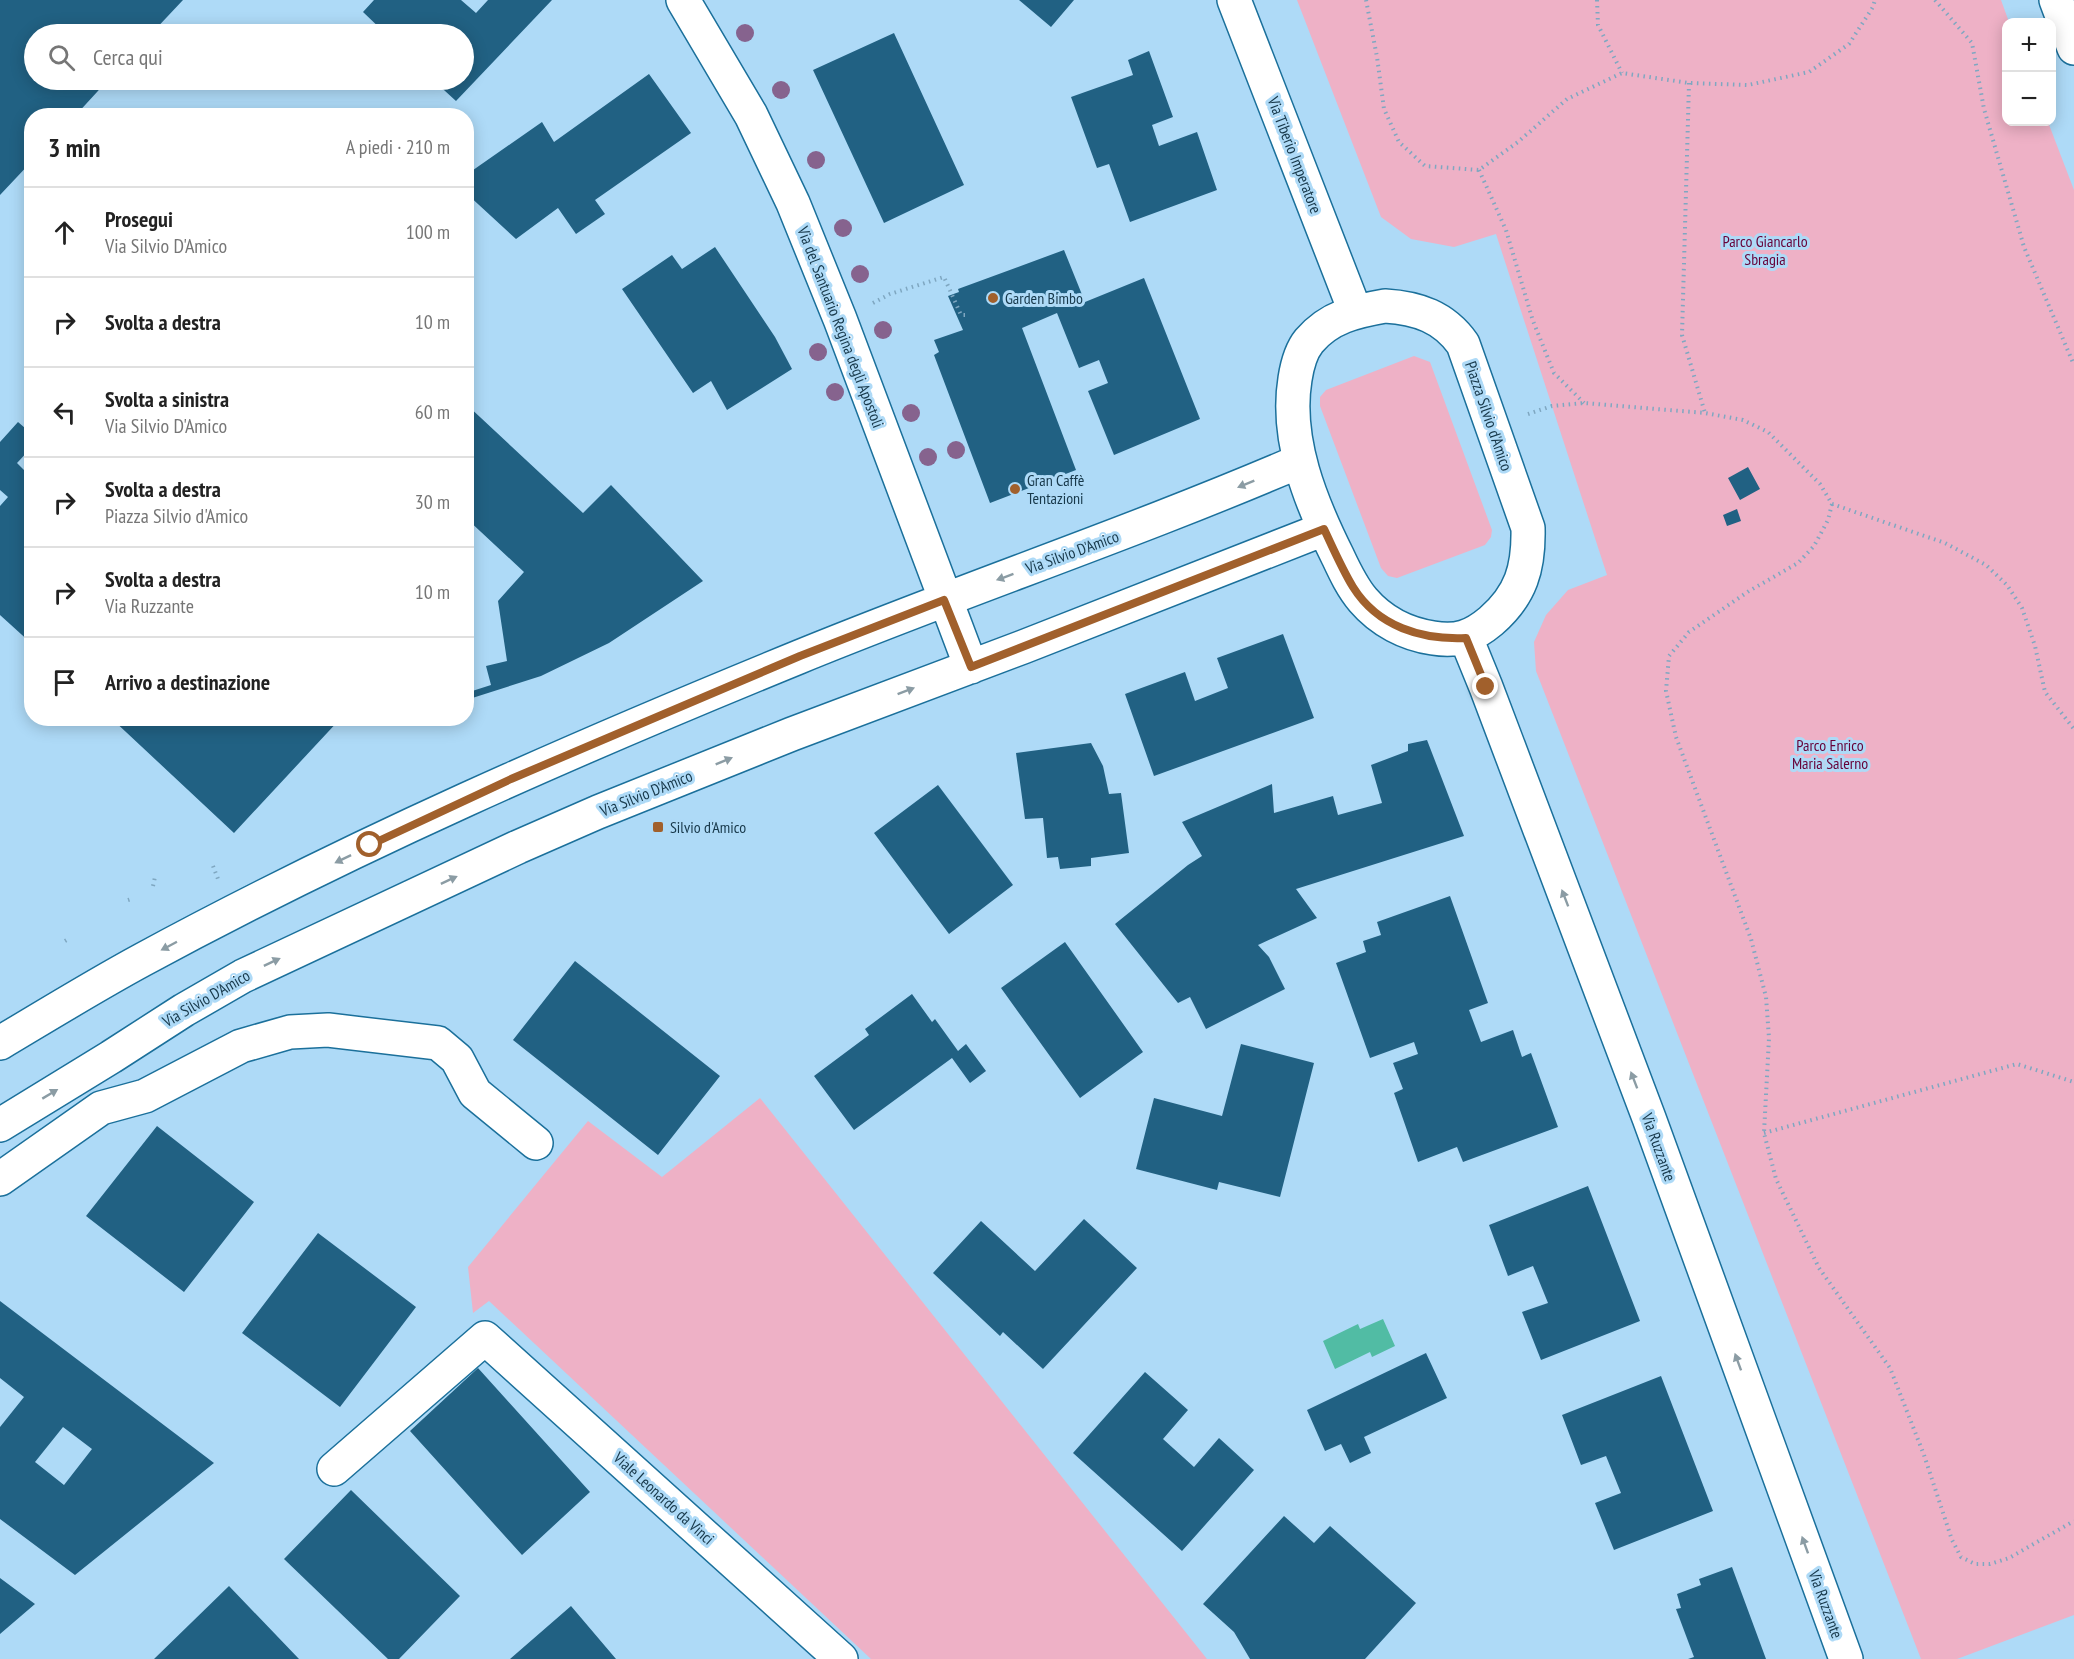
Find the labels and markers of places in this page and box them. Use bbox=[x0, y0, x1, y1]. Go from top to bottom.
place label: Garden Bimbo bbox=[1005, 288, 1083, 308]
marker: Garden Bimbo bbox=[986, 291, 1000, 305]
place label: Gran Caffè Tentazioni bbox=[1027, 470, 1084, 508]
marker: Gran Caffè Tentazioni bbox=[1008, 482, 1022, 496]
place label: Silvio d'Amico bbox=[670, 817, 746, 837]
marker: Silvio d'Amico bbox=[651, 820, 665, 834]

